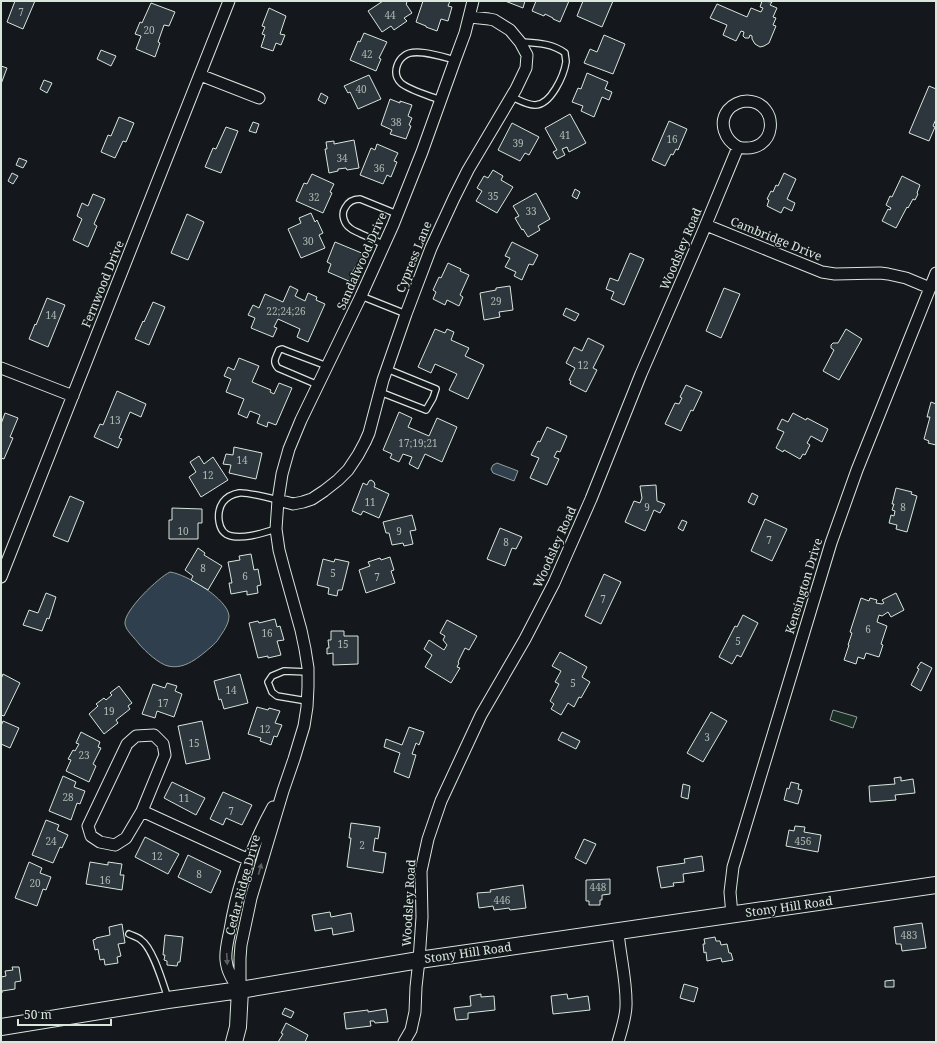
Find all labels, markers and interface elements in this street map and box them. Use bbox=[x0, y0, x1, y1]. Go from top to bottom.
house number: 7 bbox=[18, 5, 24, 19]
house number: 44 bbox=[384, 8, 396, 22]
house number: 20 bbox=[143, 23, 155, 37]
house number: 42 bbox=[361, 47, 373, 61]
house number: 40 bbox=[355, 82, 367, 96]
house number: 38 bbox=[390, 115, 402, 129]
house number: 41 bbox=[559, 128, 571, 142]
house number: 16 bbox=[666, 132, 678, 146]
house number: 39 bbox=[512, 136, 524, 150]
house number: 34 bbox=[336, 151, 348, 165]
house number: 36 bbox=[373, 161, 385, 175]
house number: 35 bbox=[487, 189, 499, 203]
house number: 32 bbox=[308, 190, 320, 204]
house number: 33 bbox=[525, 204, 537, 218]
street label: Woodsley Road bbox=[656, 205, 706, 292]
street label: Sandalwood Drive bbox=[332, 209, 391, 312]
street label: Cambridge Drive bbox=[728, 212, 824, 265]
street label: Cypress Lane bbox=[391, 218, 436, 295]
house number: 30 bbox=[302, 234, 314, 248]
street label: Fernwood Drive bbox=[77, 238, 128, 330]
house number: 29 bbox=[490, 294, 502, 308]
house number: 22;24;26 bbox=[266, 304, 306, 318]
house number: 14 bbox=[45, 308, 57, 322]
house number: 12 bbox=[577, 358, 589, 372]
house number: 13 bbox=[109, 413, 121, 427]
house number: 17;19;21 bbox=[398, 436, 438, 450]
house number: 14 bbox=[236, 453, 248, 467]
house number: 12 bbox=[202, 468, 214, 482]
house number: 11 bbox=[364, 495, 376, 509]
house number: 9 bbox=[644, 500, 650, 514]
house number: 8 bbox=[900, 500, 906, 514]
street label: Woodsley Road bbox=[529, 503, 580, 590]
house number: 10 bbox=[177, 524, 189, 538]
house number: 9 bbox=[396, 524, 402, 538]
house number: 7 bbox=[766, 533, 772, 547]
house number: 8 bbox=[503, 535, 509, 549]
street label: Kensington Drive bbox=[781, 536, 826, 636]
house number: 8 bbox=[200, 561, 206, 575]
house number: 5 bbox=[330, 566, 336, 580]
house number: 6 bbox=[242, 569, 248, 583]
house number: 7 bbox=[374, 570, 380, 584]
house number: 7 bbox=[600, 592, 606, 606]
house number: 6 bbox=[865, 622, 871, 636]
house number: 16 bbox=[261, 626, 273, 640]
house number: 5 bbox=[735, 634, 741, 648]
house number: 15 bbox=[337, 637, 349, 651]
house number: 5 bbox=[570, 676, 576, 690]
house number: 14 bbox=[225, 683, 237, 697]
house number: 17 bbox=[157, 696, 169, 710]
house number: 19 bbox=[103, 704, 115, 718]
house number: 12 bbox=[259, 722, 271, 736]
house number: 3 bbox=[704, 730, 710, 744]
house number: 15 bbox=[188, 736, 200, 750]
house number: 23 bbox=[78, 748, 90, 762]
house number: 28 bbox=[62, 790, 74, 804]
house number: 11 bbox=[178, 791, 190, 805]
house number: 7 bbox=[228, 804, 234, 818]
street label: Cedar Ridge Drive bbox=[221, 833, 264, 937]
house number: 24 bbox=[45, 834, 57, 848]
house number: 456 bbox=[795, 834, 812, 848]
house number: 2 bbox=[359, 838, 365, 852]
house number: 12 bbox=[151, 849, 163, 863]
street label: Woodsley Road bbox=[398, 858, 419, 947]
one-way arrow bbox=[257, 863, 263, 875]
house number: 8 bbox=[196, 867, 202, 881]
house number: 16 bbox=[99, 873, 111, 887]
house number: 20 bbox=[29, 876, 41, 890]
house number: 448 bbox=[590, 880, 607, 894]
street label: Stony Hill Road bbox=[744, 892, 834, 921]
house number: 446 bbox=[494, 893, 511, 907]
house number: 483 bbox=[901, 928, 918, 942]
street label: Stony Hill Road bbox=[423, 938, 513, 967]
one-way arrow bbox=[223, 953, 230, 965]
scale bar bbox=[18, 1001, 111, 1027]
text: 50 m bbox=[24, 1006, 52, 1023]

